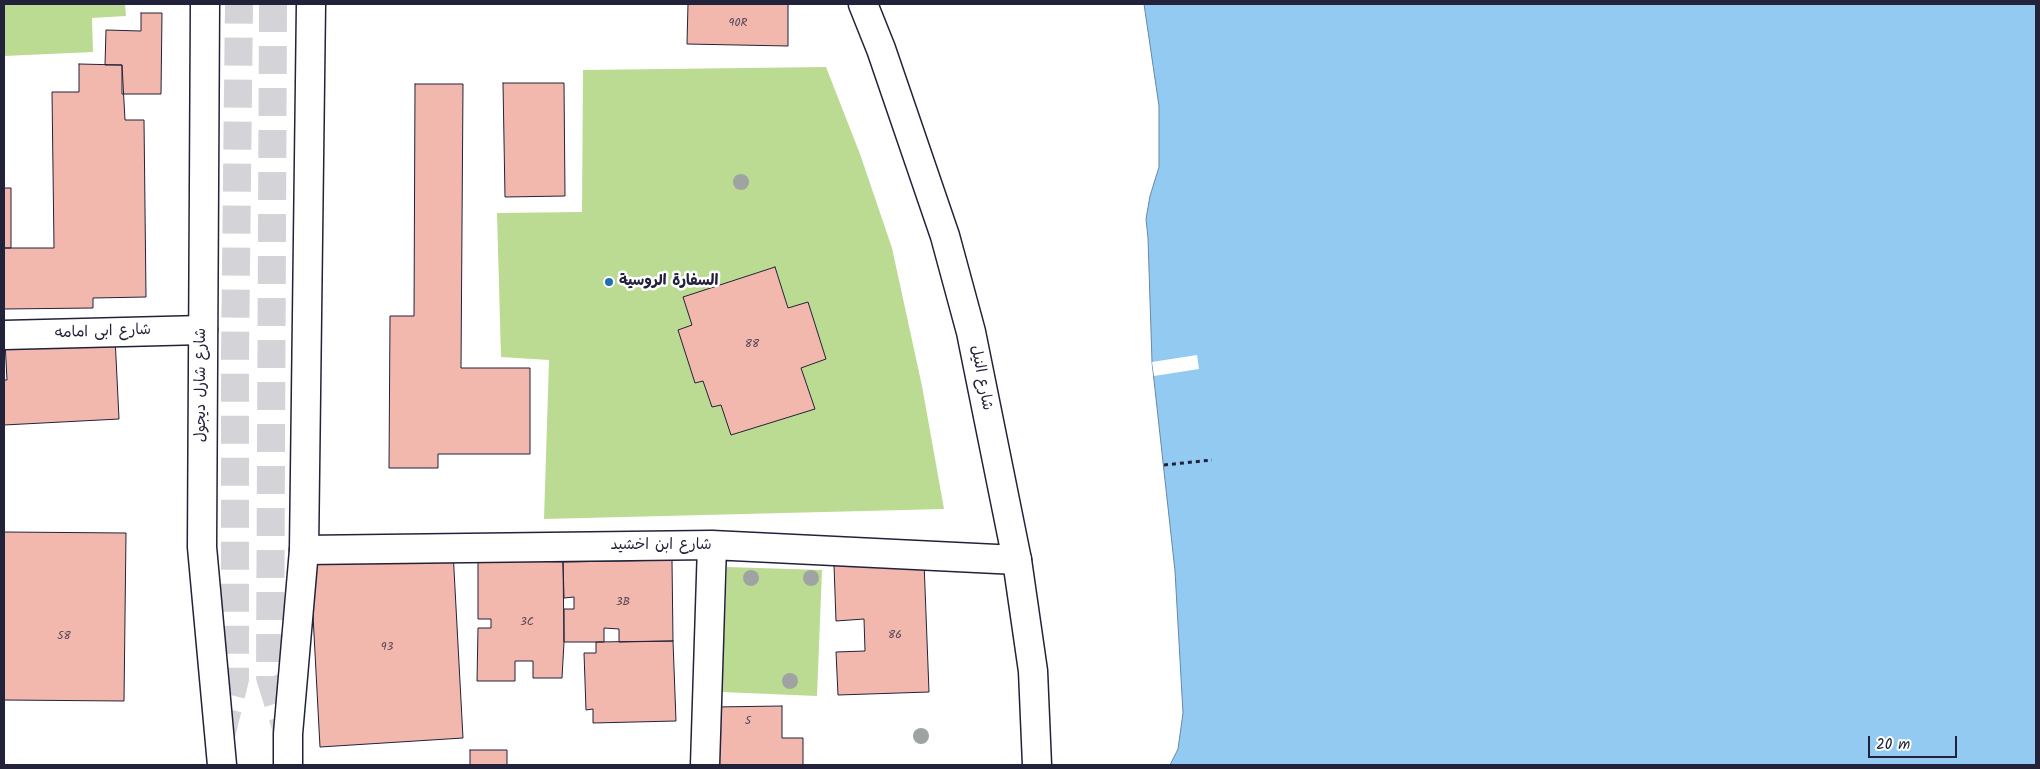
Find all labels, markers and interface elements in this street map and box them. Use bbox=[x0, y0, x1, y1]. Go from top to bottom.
house number: 90R bbox=[729, 17, 747, 31]
place label: السفارة الروسية bbox=[619, 273, 718, 291]
marker: السفارة الروسية bbox=[603, 276, 615, 288]
street label: شارع ابى امامه bbox=[55, 322, 151, 344]
street label: شارع شارل ديجول bbox=[193, 328, 211, 442]
house number: 88 bbox=[745, 338, 759, 352]
street label: شارع النيل bbox=[965, 344, 995, 412]
street label: شارع ابن اخشيد bbox=[611, 537, 711, 555]
house number: 3B bbox=[616, 596, 630, 610]
house number: 3C bbox=[520, 616, 534, 630]
house number: 86 bbox=[888, 629, 902, 643]
house number: 58 bbox=[57, 630, 71, 644]
house number: 93 bbox=[381, 641, 393, 655]
house number: 5 bbox=[745, 715, 751, 729]
scale bar bbox=[1870, 726, 1959, 758]
text: 20 m bbox=[1876, 733, 1910, 757]

